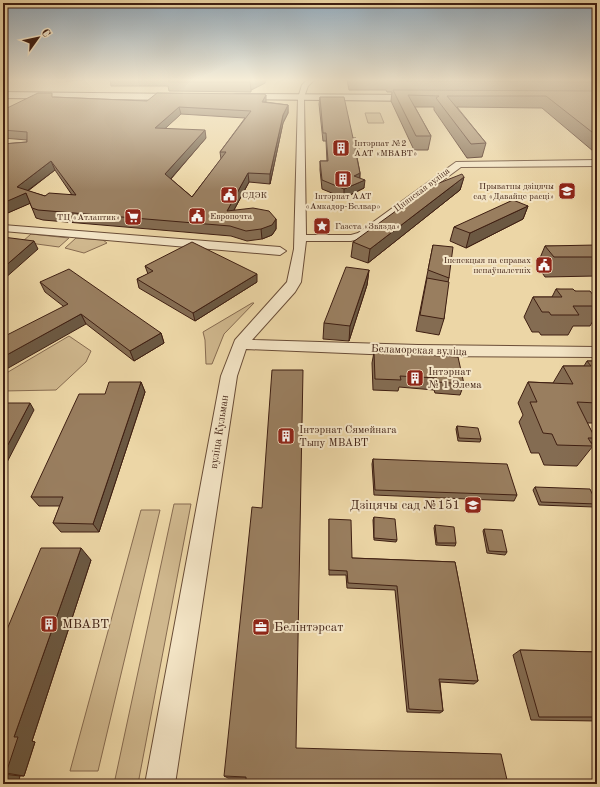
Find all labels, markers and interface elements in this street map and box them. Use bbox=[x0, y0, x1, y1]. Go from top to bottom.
north arrow bbox=[18, 18, 58, 58]
text: С bbox=[39, 27, 52, 39]
building icon: Інтэрнат №2 ААТ «МВАВТ» bbox=[331, 138, 351, 158]
place label: Інтэрнат №2 ААТ «МВАВТ» bbox=[354, 139, 417, 158]
street label: Цнянская вуліца bbox=[393, 166, 452, 214]
building icon: Інтэрнат ААТ «Амкадор-Белвар» bbox=[333, 169, 353, 189]
school or university icon: Прыватны дзіцячы сад «Давайце расці» bbox=[557, 181, 577, 201]
place label: Прыватны дзіцячы сад «Давайце расці» bbox=[473, 182, 554, 201]
public building icon: СДЭК bbox=[219, 185, 239, 205]
place label: СДЭК bbox=[242, 191, 267, 200]
place label: Інтэрнат ААТ «Амкадор-Белвар» bbox=[305, 192, 381, 211]
public building icon: Европочта bbox=[187, 206, 207, 226]
supermarket icon: ТЦ «Атлантик» bbox=[123, 207, 143, 227]
place label: Европочта bbox=[210, 212, 253, 221]
place label: ТЦ «Атлантик» bbox=[57, 213, 120, 222]
place icon: Газета «Звязда» bbox=[312, 216, 332, 236]
place label: Газета «Звязда» bbox=[335, 222, 400, 231]
public building icon: Інспекцыя па справах непаўналетніх bbox=[534, 255, 554, 275]
place label: Інспекцыя па справах непаўналетніх bbox=[444, 256, 531, 275]
street label: Беламорская вуліца bbox=[371, 344, 468, 358]
place label: Інтэрнат № 1 Элема bbox=[428, 367, 482, 391]
building icon: Інтэрнат № 1 Элема bbox=[405, 368, 425, 388]
street label: вуліца Кульман bbox=[209, 394, 231, 470]
place label: Інтэрнат Сямейнага Тыпу МВАВТ bbox=[299, 425, 397, 449]
building icon: Інтэрнат Сямейнага Тыпу МВАВТ bbox=[276, 426, 296, 446]
school or university icon: Дзіцячы сад №151 bbox=[463, 495, 483, 515]
place label: Дзіцячы сад №151 bbox=[350, 499, 460, 512]
building icon: МВАВТ bbox=[39, 614, 59, 634]
office icon: Белінтэрсат bbox=[251, 617, 271, 637]
place label: МВАВТ bbox=[62, 618, 109, 631]
place label: Белінтэрсат bbox=[274, 621, 343, 634]

